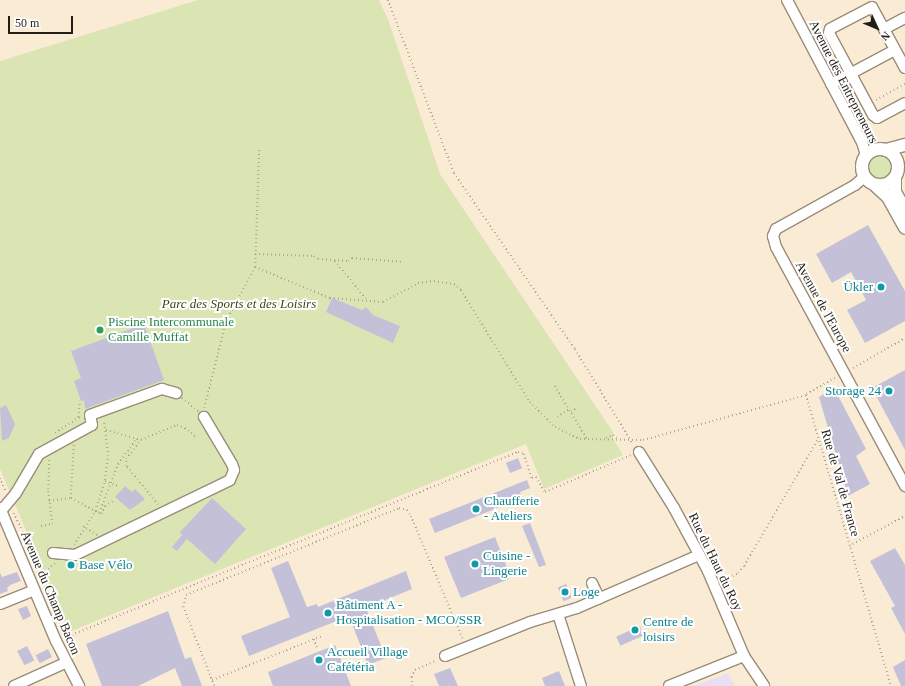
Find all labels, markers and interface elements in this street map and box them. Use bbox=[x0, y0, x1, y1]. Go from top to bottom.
scale bar bbox=[10, 8, 75, 34]
north arrow bbox=[857, 8, 897, 48]
text: 50 m bbox=[15, 16, 39, 30]
street label: Avenue des Entrepreneurs bbox=[805, 18, 881, 146]
text: N bbox=[879, 29, 893, 43]
street label: Avenue de l'Europe bbox=[792, 259, 854, 355]
place label: Ükler bbox=[843, 279, 873, 295]
marker: Ükler bbox=[876, 282, 886, 292]
park label: Parc des Sports et des Loisirs bbox=[162, 296, 316, 312]
place label: Piscine Intercommunale Camille Muffat bbox=[108, 315, 234, 346]
marker: Piscine Intercommunale Camille Muffat bbox=[95, 325, 105, 335]
place label: Storage 24 bbox=[825, 383, 881, 399]
marker: Storage 24 bbox=[884, 386, 894, 396]
street label: Rue de Val de France bbox=[817, 427, 863, 539]
place label: Chaufferie - Ateliers bbox=[484, 494, 539, 525]
marker: Chaufferie - Ateliers bbox=[471, 504, 481, 514]
street label: Rue du Haut du Roy bbox=[685, 511, 745, 613]
street label: Avenue du Champ Bacon bbox=[17, 529, 83, 657]
place label: Cuisine - Lingerie bbox=[483, 549, 530, 580]
place label: Base Vélo bbox=[79, 557, 133, 573]
marker: Cuisine - Lingerie bbox=[470, 559, 480, 569]
marker: Base Vélo bbox=[66, 560, 76, 570]
place label: Loge bbox=[573, 584, 600, 600]
marker: Loge bbox=[560, 587, 570, 597]
place label: Bâtiment A - Hospitalisation - MCO/SSR bbox=[336, 598, 482, 629]
marker: Bâtiment A - Hospitalisation - MCO/SSR bbox=[323, 608, 333, 618]
place label: Centre de loisirs bbox=[643, 615, 693, 646]
marker: Centre de loisirs bbox=[630, 625, 640, 635]
place label: Accueil Village Cafétéria bbox=[327, 645, 408, 676]
marker: Accueil Village Cafétéria bbox=[314, 655, 324, 665]

